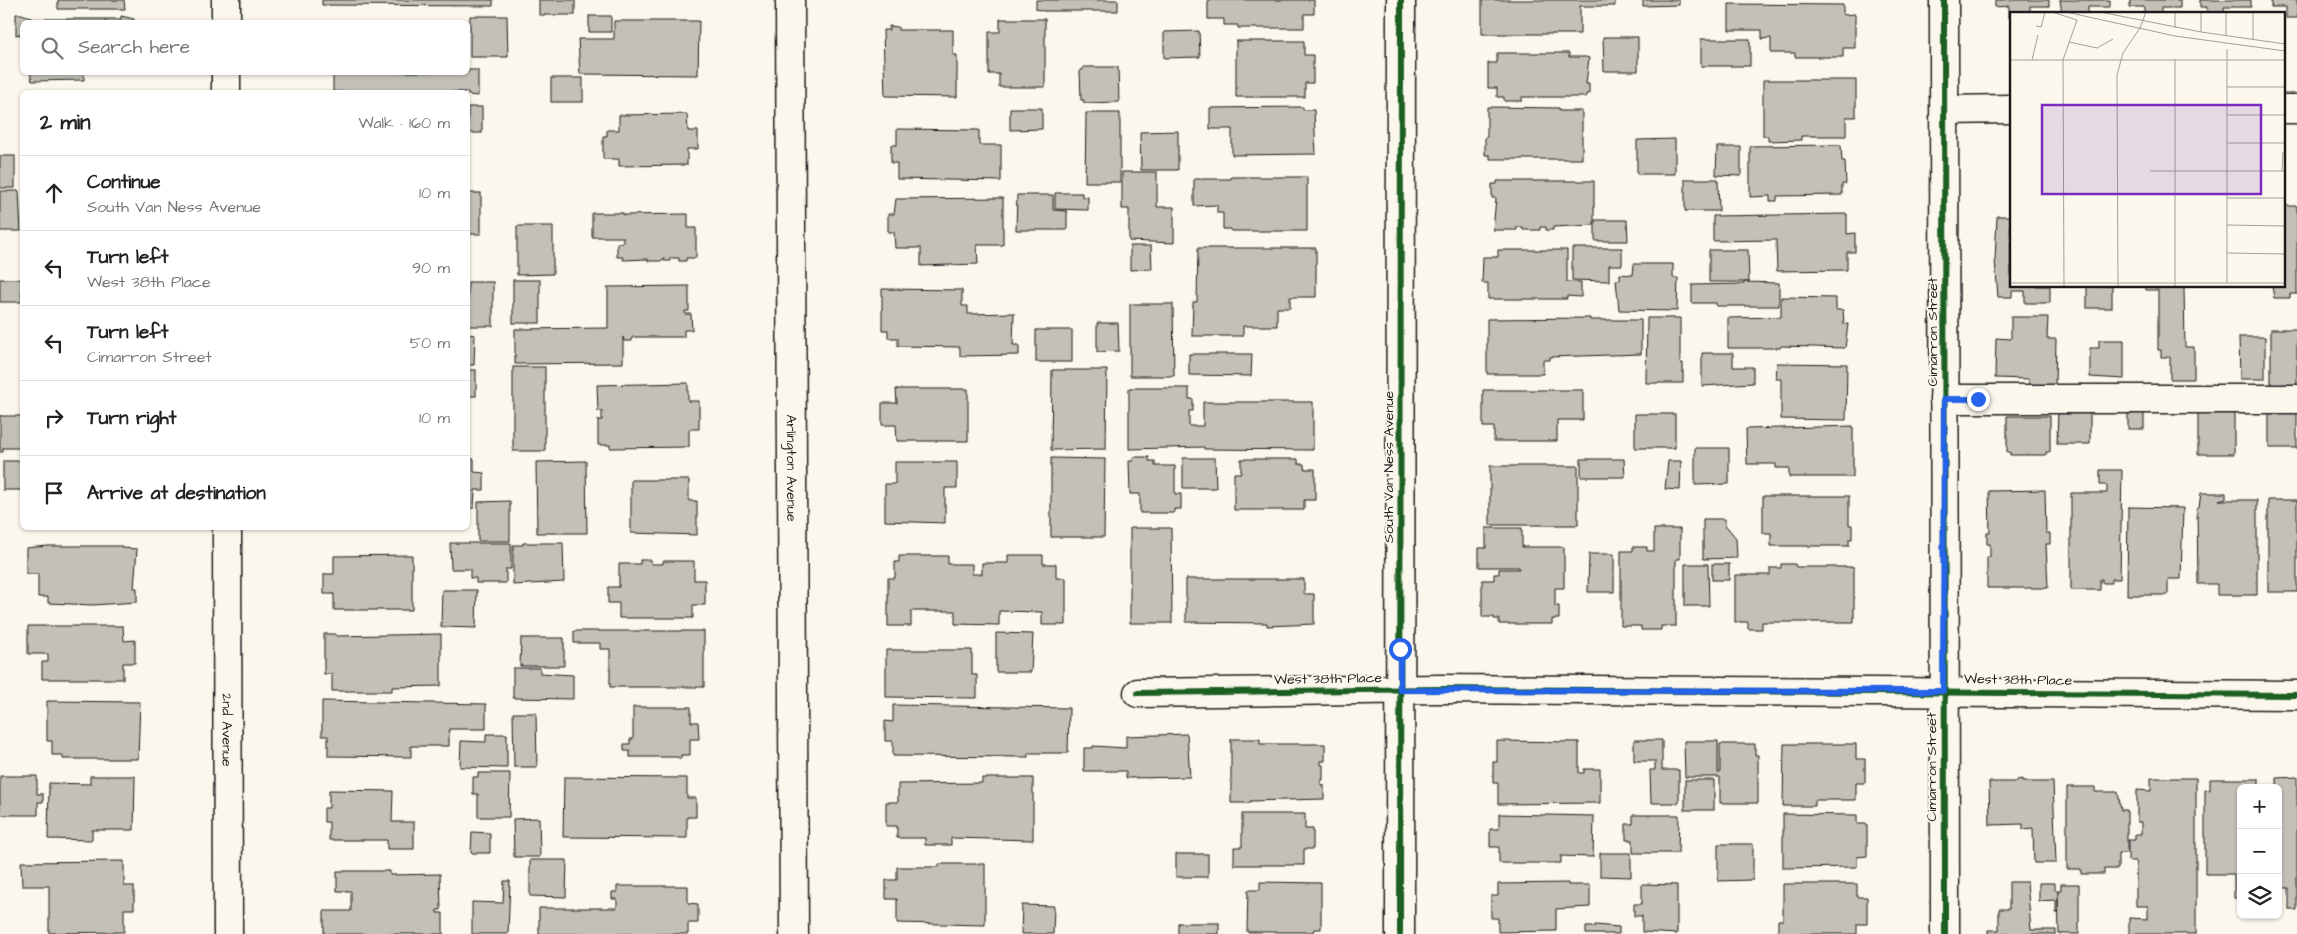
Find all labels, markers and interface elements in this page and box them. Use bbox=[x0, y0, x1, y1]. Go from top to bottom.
inset map bbox=[2010, 12, 2284, 288]
search box bbox=[20, 20, 470, 75]
icon: search bbox=[38, 34, 66, 62]
text: Search here bbox=[78, 34, 190, 61]
text: 2 min bbox=[40, 108, 90, 137]
text: Walk · 160 m bbox=[358, 112, 450, 134]
text: Continue bbox=[87, 169, 161, 196]
icon: ahead bbox=[40, 179, 68, 207]
text: 10 m bbox=[419, 182, 450, 204]
text: South Van Ness Avenue bbox=[87, 196, 261, 218]
text: Turn left bbox=[87, 244, 168, 271]
icon: left bbox=[40, 254, 68, 282]
text: 90 m bbox=[412, 257, 450, 279]
text: West 38th Place bbox=[87, 271, 211, 293]
street label: Cimarron Street bbox=[1923, 277, 1943, 387]
text: Turn left bbox=[87, 319, 168, 346]
icon: left bbox=[40, 329, 68, 357]
text: 50 m bbox=[410, 332, 450, 354]
text: Cimarron Street bbox=[87, 346, 212, 368]
route end bbox=[1967, 388, 1990, 411]
street label: South Van Ness Avenue bbox=[1379, 390, 1399, 543]
icon: right bbox=[40, 404, 68, 432]
text: Turn right bbox=[87, 405, 176, 432]
text: 10 m bbox=[419, 407, 450, 429]
street label: Arlington Avenue bbox=[781, 415, 801, 522]
icon: arrive bbox=[40, 479, 68, 507]
text: Arrive at destination bbox=[87, 480, 266, 507]
route start bbox=[1389, 638, 1412, 661]
street label: West 38th Place bbox=[1274, 668, 1383, 690]
street label: West 38th Place bbox=[1964, 669, 2073, 691]
street label: 2nd Avenue bbox=[216, 693, 237, 767]
street label: Cimarron Street bbox=[1922, 712, 1942, 822]
map controls bbox=[2237, 784, 2282, 919]
button: + bbox=[2237, 784, 2282, 829]
button: − bbox=[2237, 829, 2282, 874]
button: layers bbox=[2237, 874, 2282, 919]

